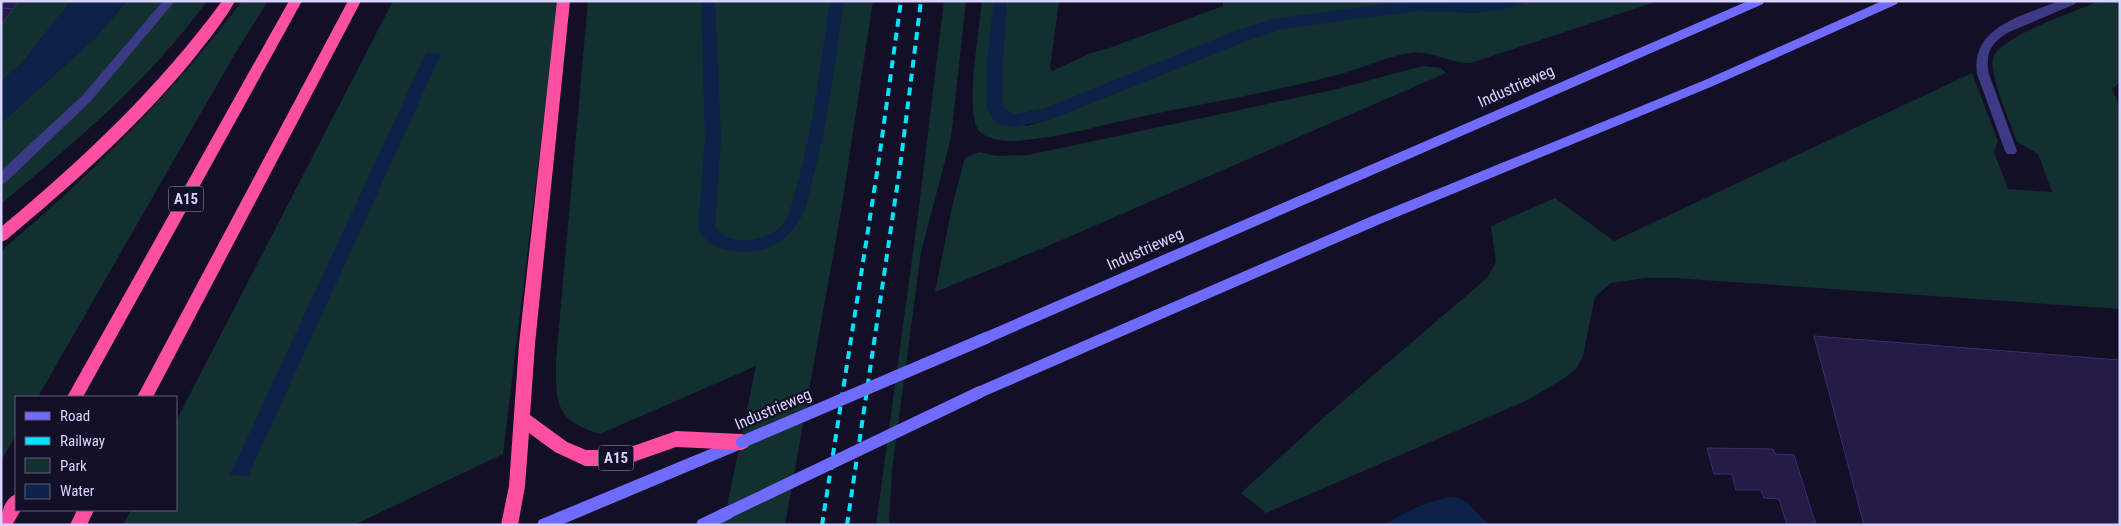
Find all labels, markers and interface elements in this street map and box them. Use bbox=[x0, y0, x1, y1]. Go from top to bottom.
street label: Industrieweg bbox=[1475, 61, 1557, 111]
road number: A15 bbox=[168, 186, 204, 212]
street label: Industrieweg bbox=[1104, 224, 1186, 274]
street label: Industrieweg bbox=[732, 384, 814, 434]
legend bbox=[15, 396, 178, 511]
text: Road bbox=[60, 407, 90, 425]
text: Railway bbox=[60, 432, 105, 450]
road number: A15 bbox=[598, 446, 634, 470]
text: Park bbox=[60, 457, 87, 475]
text: Water bbox=[60, 482, 95, 500]

